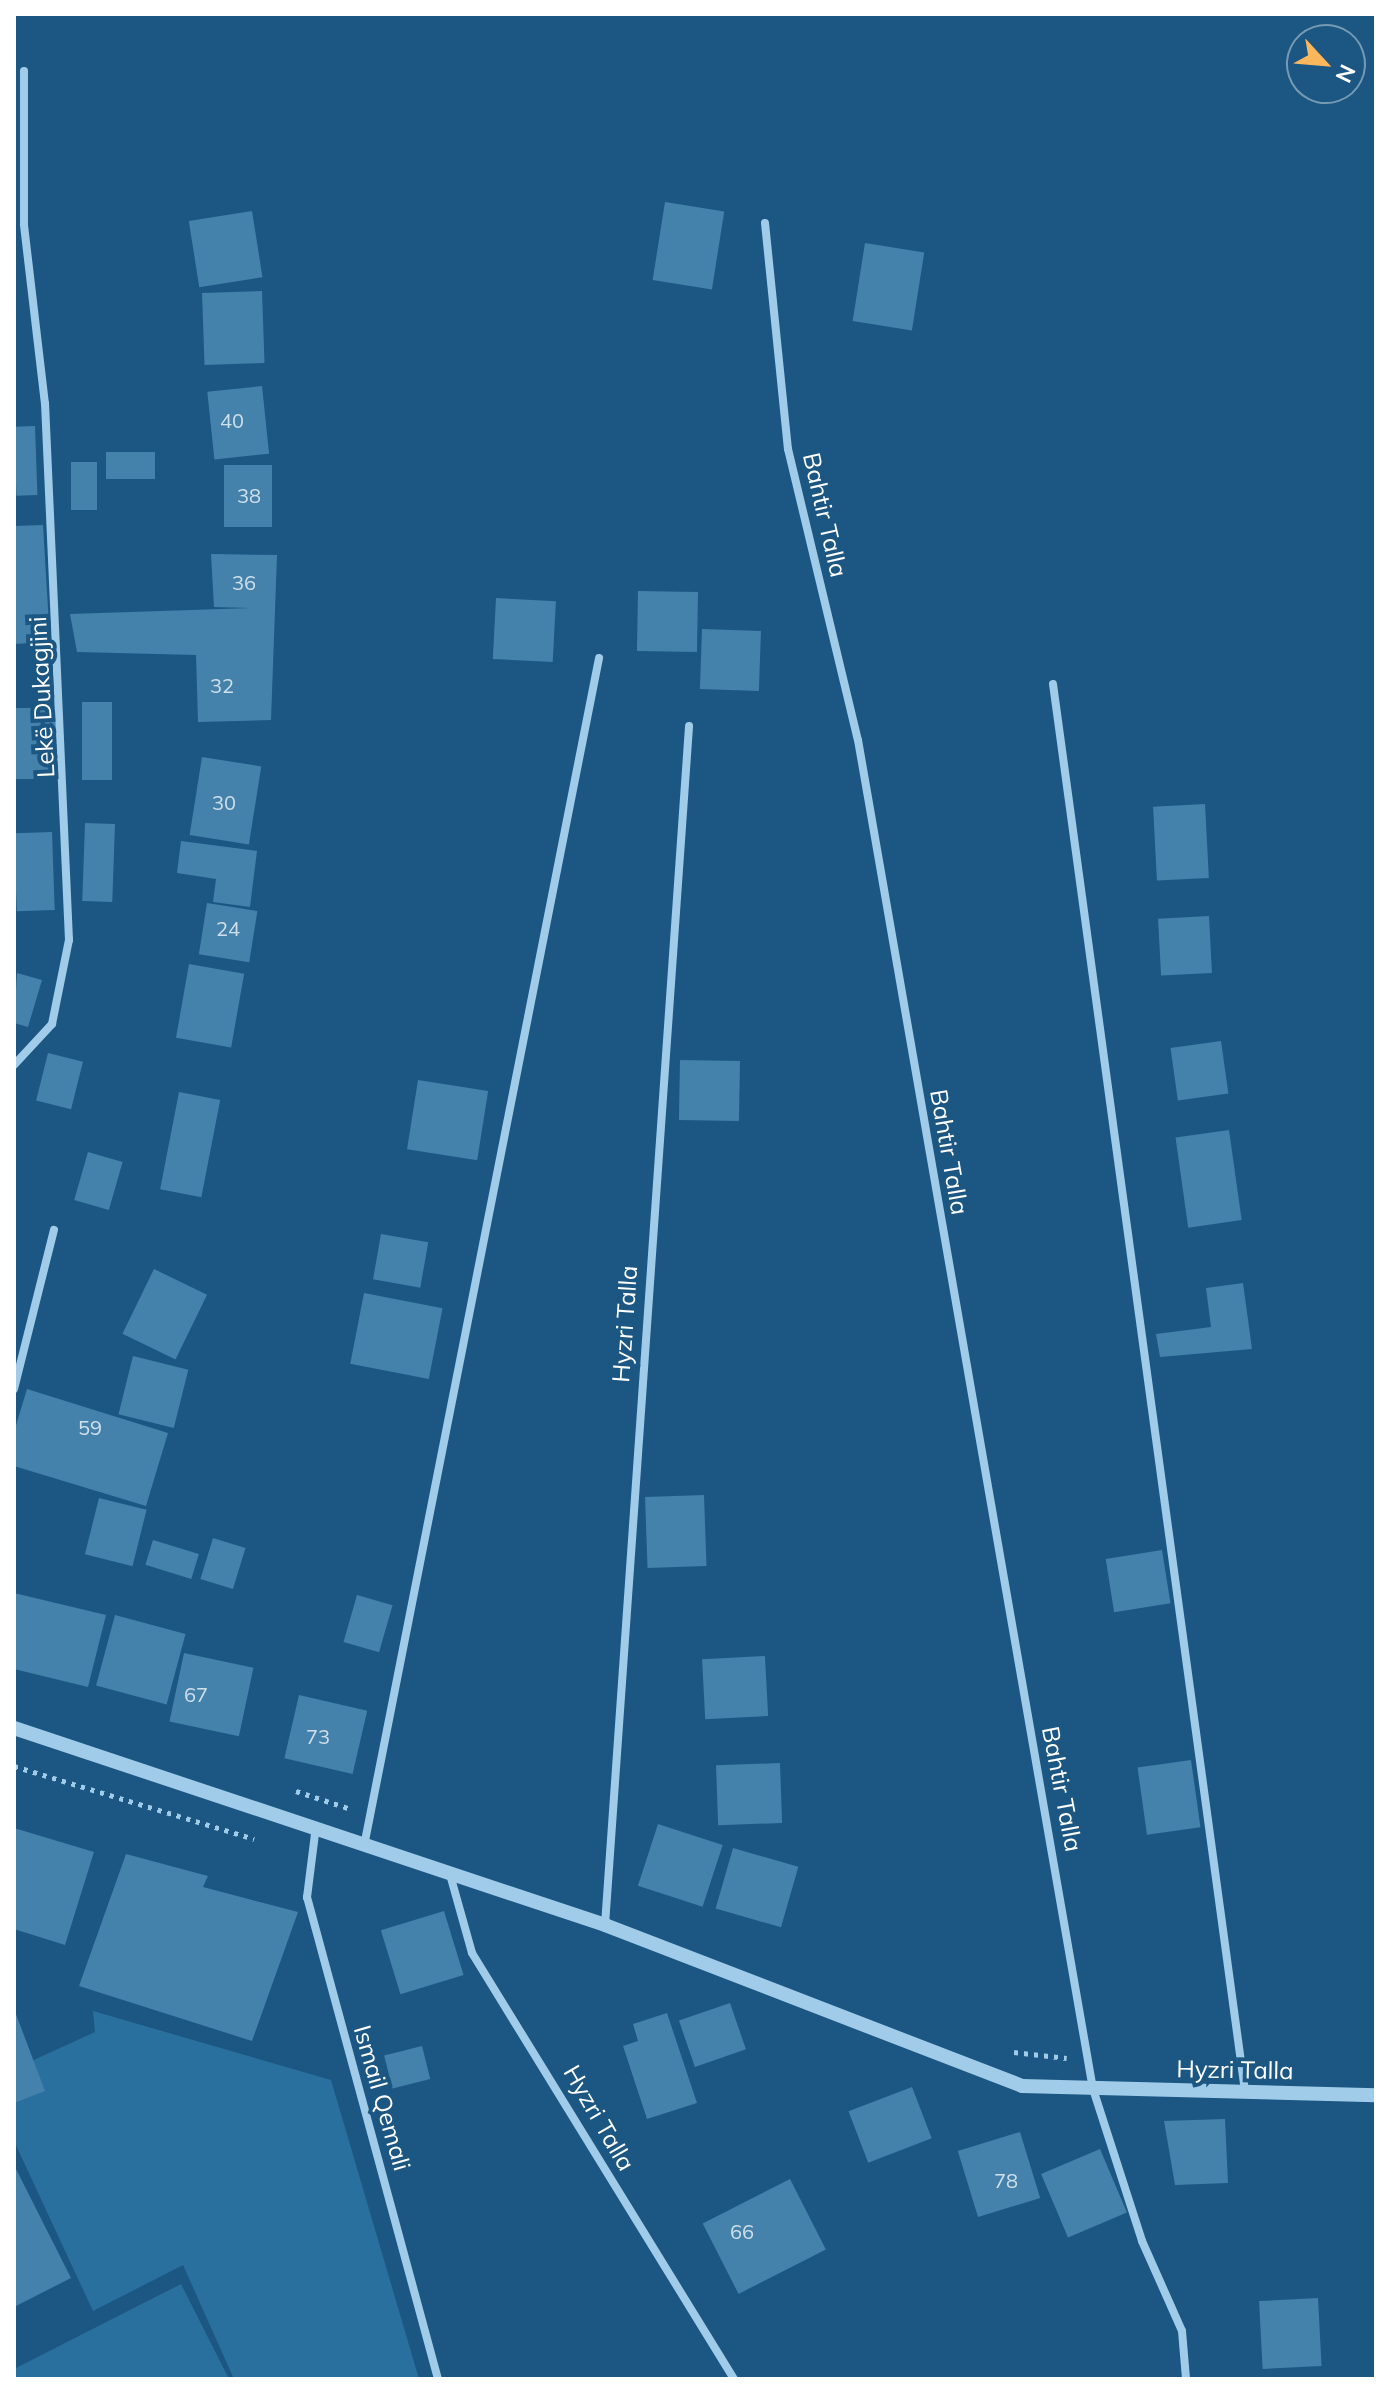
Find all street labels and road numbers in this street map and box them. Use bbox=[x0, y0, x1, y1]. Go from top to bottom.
street label: Bahtir Talla bbox=[797, 450, 853, 580]
street label: Lekë Dukagjini bbox=[23, 616, 61, 778]
street label: Bahtir Talla bbox=[924, 1087, 974, 1217]
street label: Hyzri Talla bbox=[607, 1265, 643, 1383]
street label: Bahtir Talla bbox=[1036, 1724, 1088, 1854]
street label: Ismail Qemali bbox=[348, 2022, 416, 2174]
street label: Hyzri Talla bbox=[1176, 2055, 1294, 2085]
street label: Hyzri Talla bbox=[557, 2060, 641, 2176]

